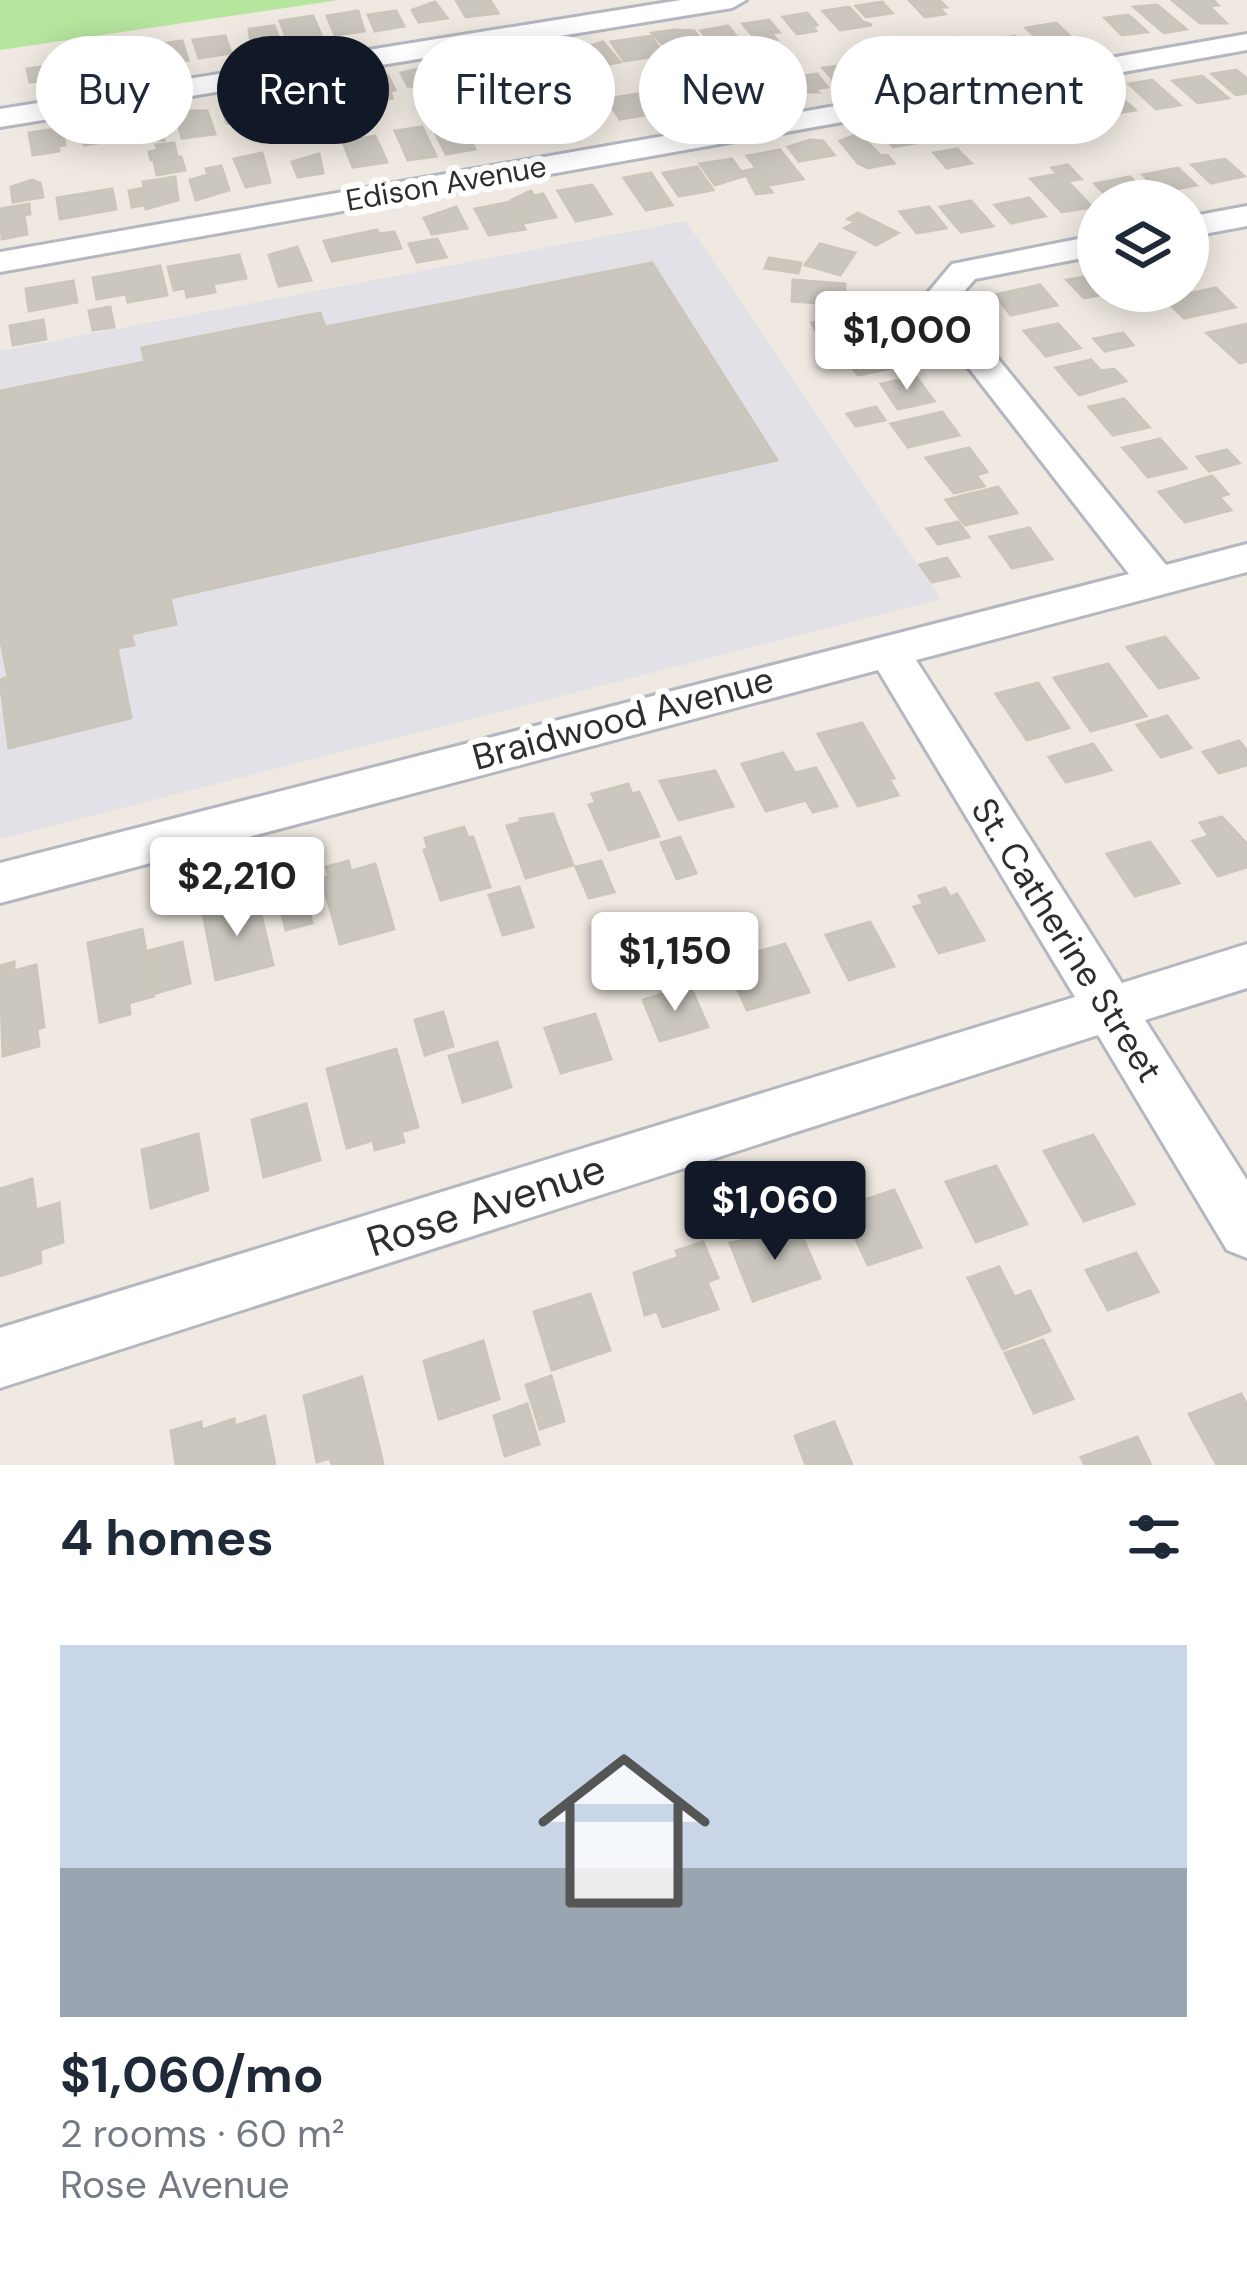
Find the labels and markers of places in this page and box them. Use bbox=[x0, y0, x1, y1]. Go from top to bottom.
pin: $1,000 bbox=[809, 291, 1005, 393]
pin: $2,210 bbox=[139, 837, 335, 939]
pin: $1,150 bbox=[577, 912, 773, 1014]
pin: $1,060 bbox=[677, 1161, 873, 1263]

